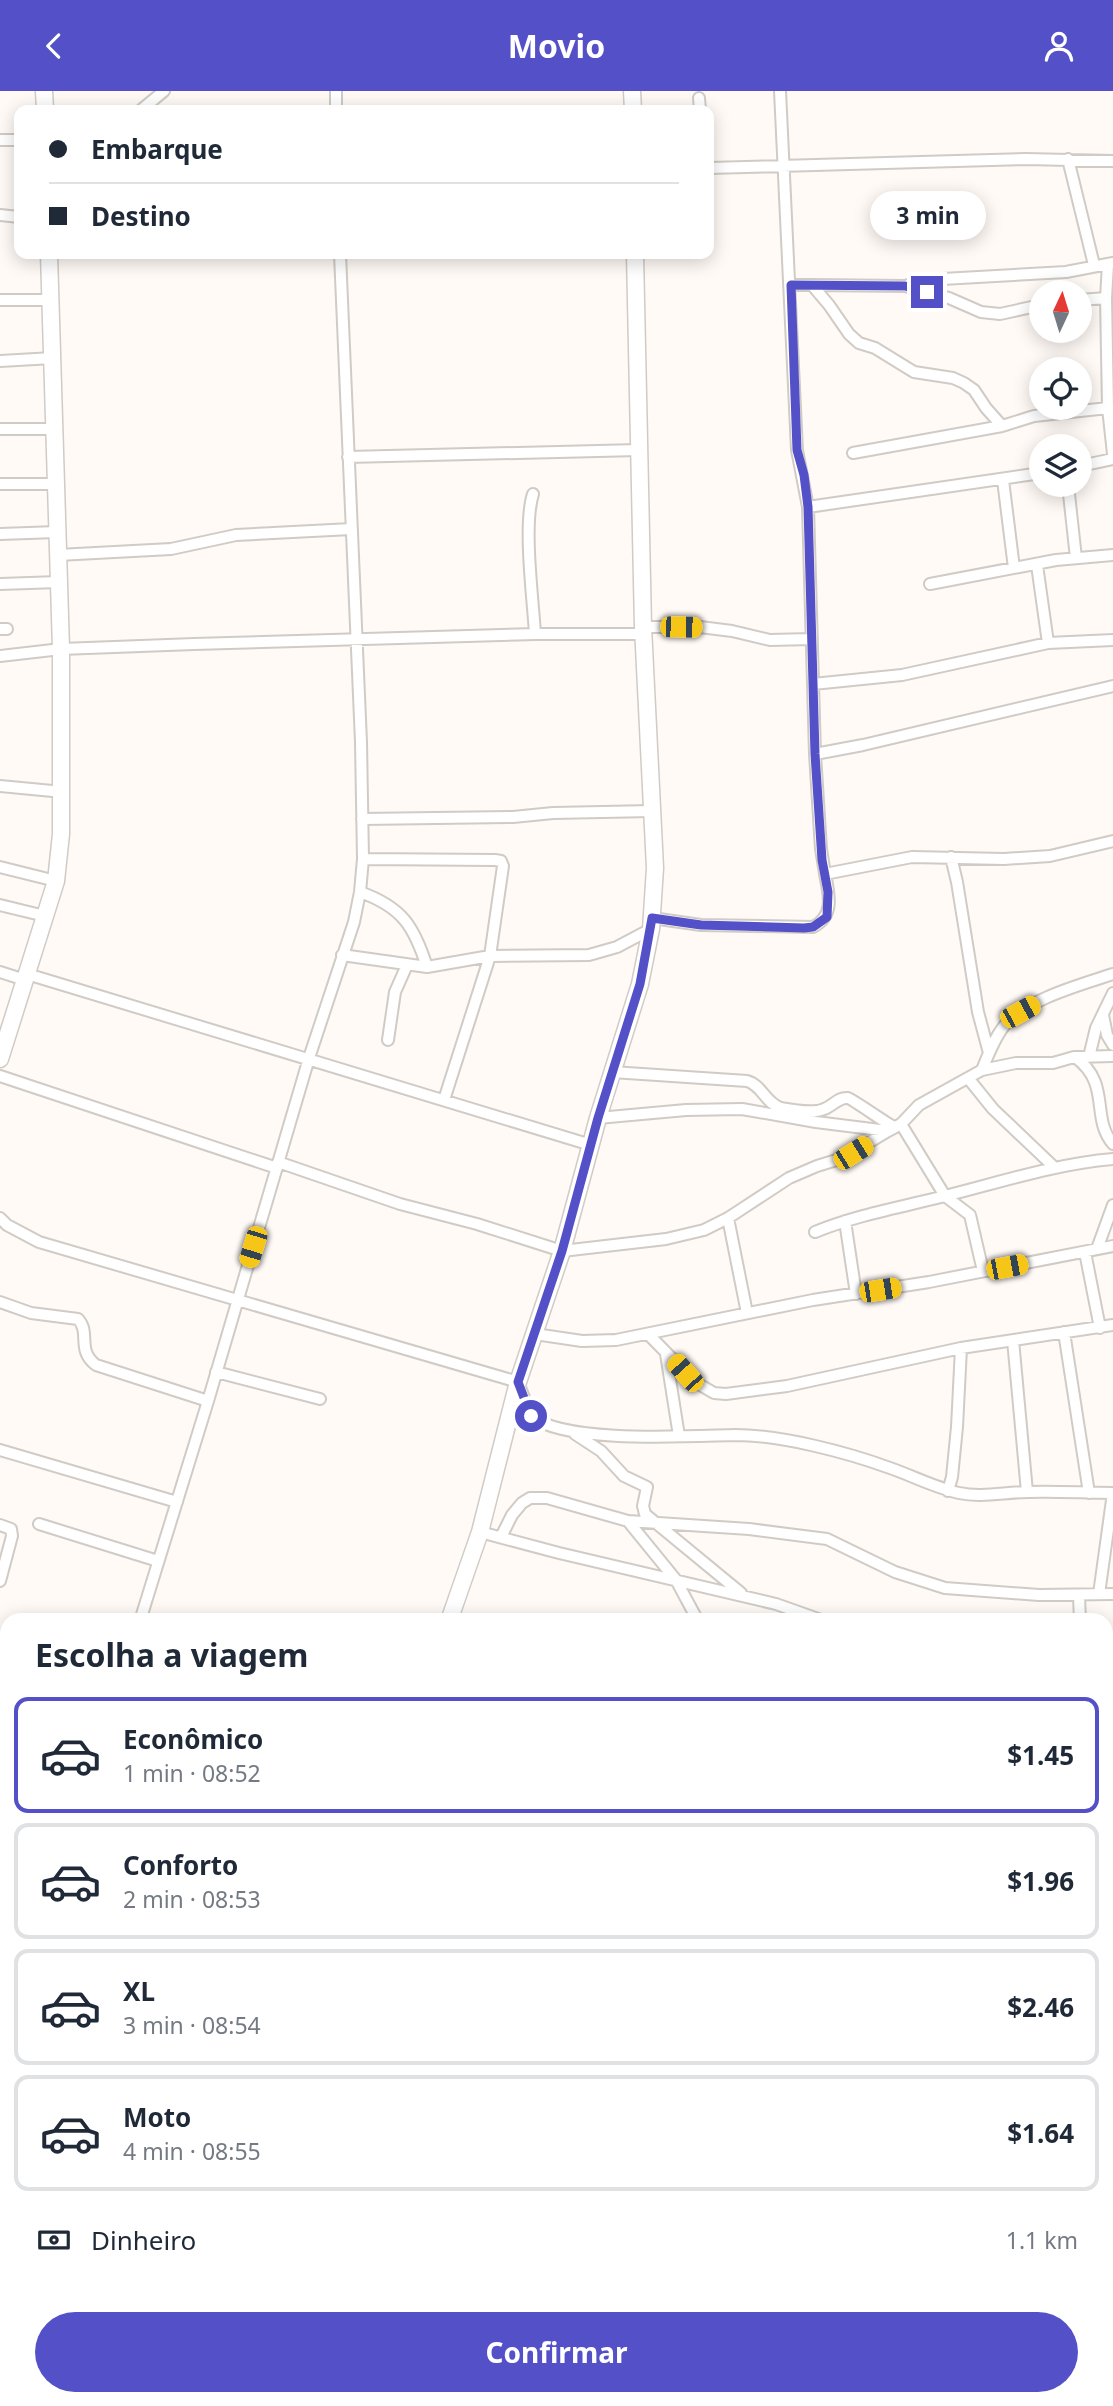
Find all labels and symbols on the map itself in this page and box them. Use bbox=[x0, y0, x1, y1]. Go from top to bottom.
callout: 3 min bbox=[869, 191, 985, 239]
route end bbox=[911, 276, 943, 308]
north arrow bbox=[1029, 280, 1092, 343]
car bbox=[660, 616, 703, 638]
car bbox=[997, 993, 1044, 1031]
car bbox=[830, 1133, 877, 1173]
car bbox=[237, 1224, 270, 1270]
car bbox=[985, 1253, 1030, 1281]
car bbox=[858, 1276, 903, 1304]
car bbox=[664, 1350, 707, 1396]
route start bbox=[515, 1400, 547, 1432]

